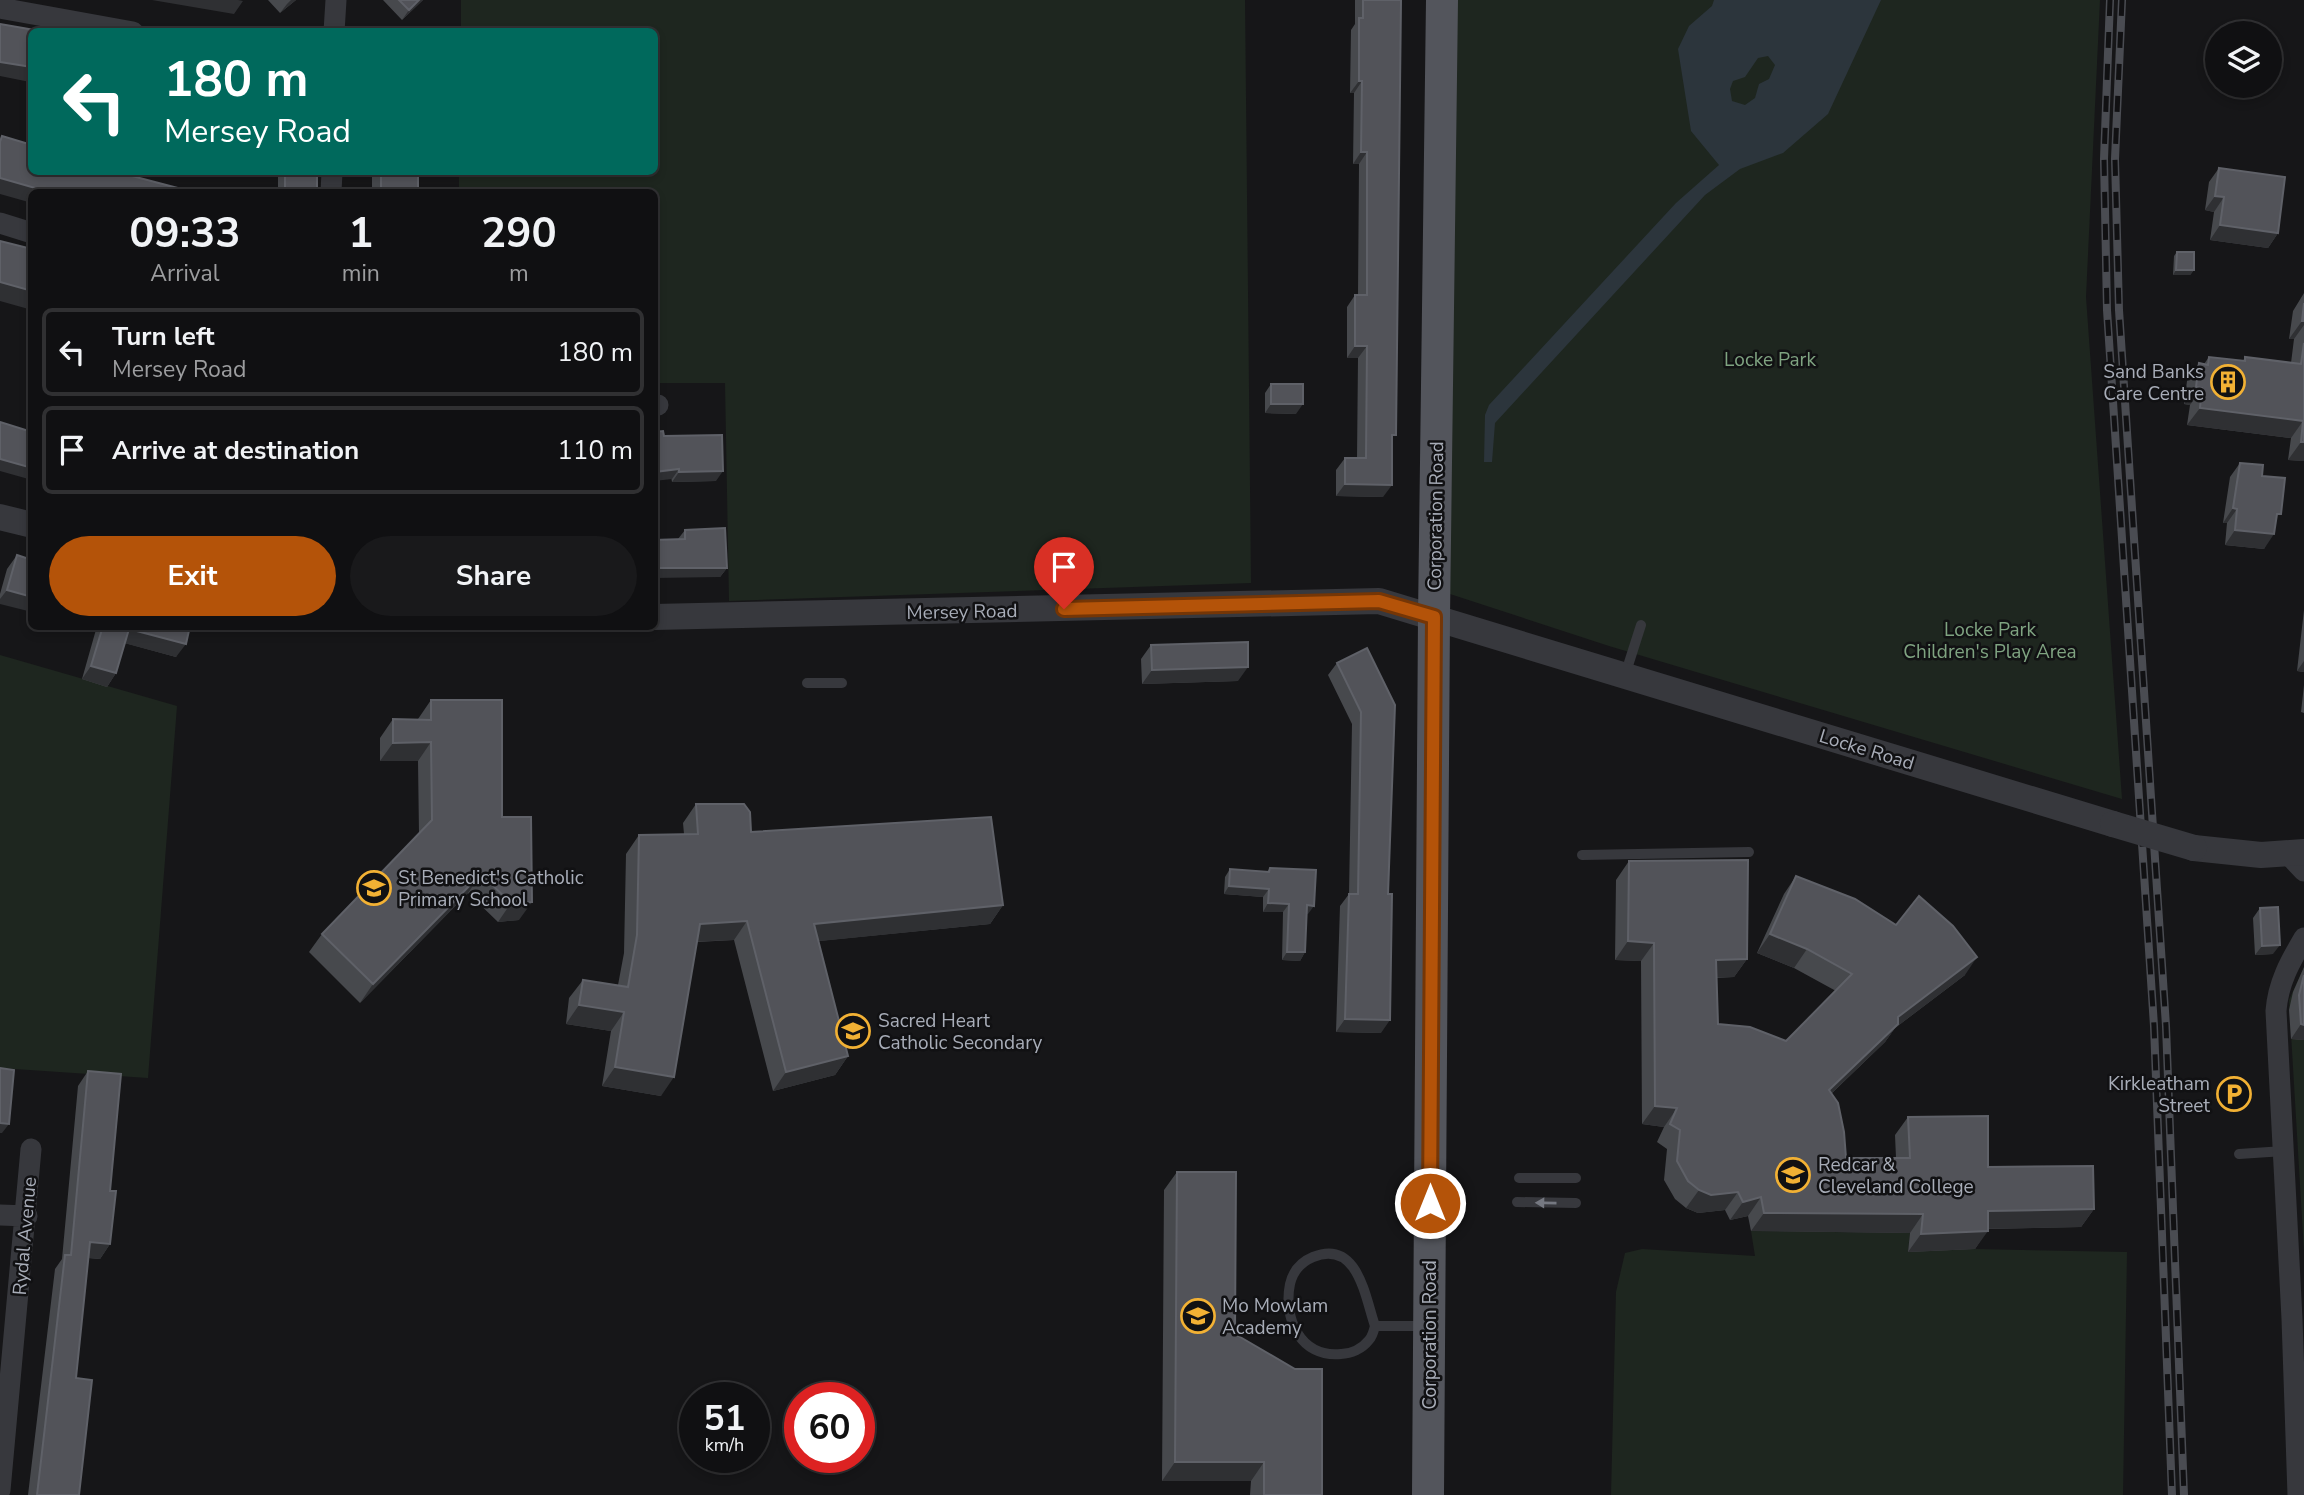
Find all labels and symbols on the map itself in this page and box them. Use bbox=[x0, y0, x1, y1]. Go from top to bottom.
park label: Locke Park bbox=[1724, 347, 1816, 373]
place label: Sand Banks Care Centre bbox=[2103, 359, 2204, 407]
building icon: Sand Banks Care Centre bbox=[2209, 363, 2247, 401]
street label: Corporation Road bbox=[1422, 441, 1450, 591]
pin bbox=[1034, 537, 1094, 609]
street label: Mersey Road bbox=[906, 598, 1018, 626]
park label: Locke Park Children's Play Area bbox=[1903, 617, 2077, 665]
street label: Locke Road bbox=[1816, 723, 1917, 777]
place label: St Benedict's Catholic Primary School bbox=[398, 865, 584, 913]
school or university icon: St Benedict's Catholic Primary School bbox=[355, 869, 393, 907]
place label: Sacred Heart Catholic Secondary bbox=[878, 1008, 1043, 1056]
school or university icon: Sacred Heart Catholic Secondary bbox=[834, 1012, 872, 1050]
place label: Kirkleatham Street bbox=[2108, 1071, 2210, 1119]
parking icon: Kirkleatham Street bbox=[2215, 1075, 2253, 1113]
place label: Redcar & Cleveland College bbox=[1818, 1152, 1974, 1200]
school or university icon: Redcar & Cleveland College bbox=[1774, 1156, 1812, 1194]
position arrow bbox=[1393, 1166, 1467, 1240]
street label: Rydal Avenue bbox=[7, 1176, 43, 1296]
one-way arrow bbox=[1535, 1197, 1557, 1209]
street label: Corporation Road bbox=[1417, 1260, 1443, 1410]
place label: Mo Mowlam Academy bbox=[1222, 1293, 1328, 1341]
school or university icon: Mo Mowlam Academy bbox=[1179, 1297, 1217, 1335]
speed limit sign: 60 bbox=[784, 1382, 875, 1473]

